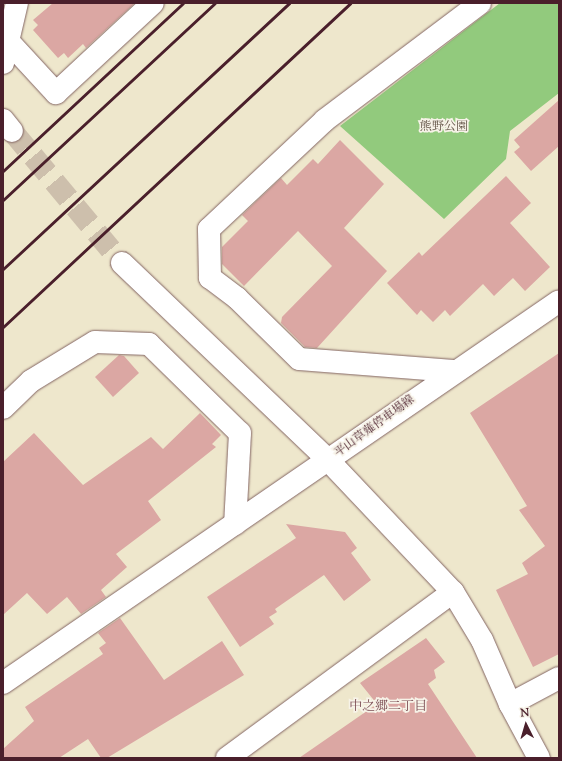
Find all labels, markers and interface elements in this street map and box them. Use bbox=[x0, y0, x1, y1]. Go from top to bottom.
park label: 熊野公園 bbox=[420, 121, 468, 135]
street label: 平山草薙停車場線 bbox=[332, 393, 418, 461]
district label: 中之郷二丁目 bbox=[349, 699, 427, 715]
north arrow bbox=[506, 705, 546, 745]
text: N bbox=[520, 705, 530, 721]

